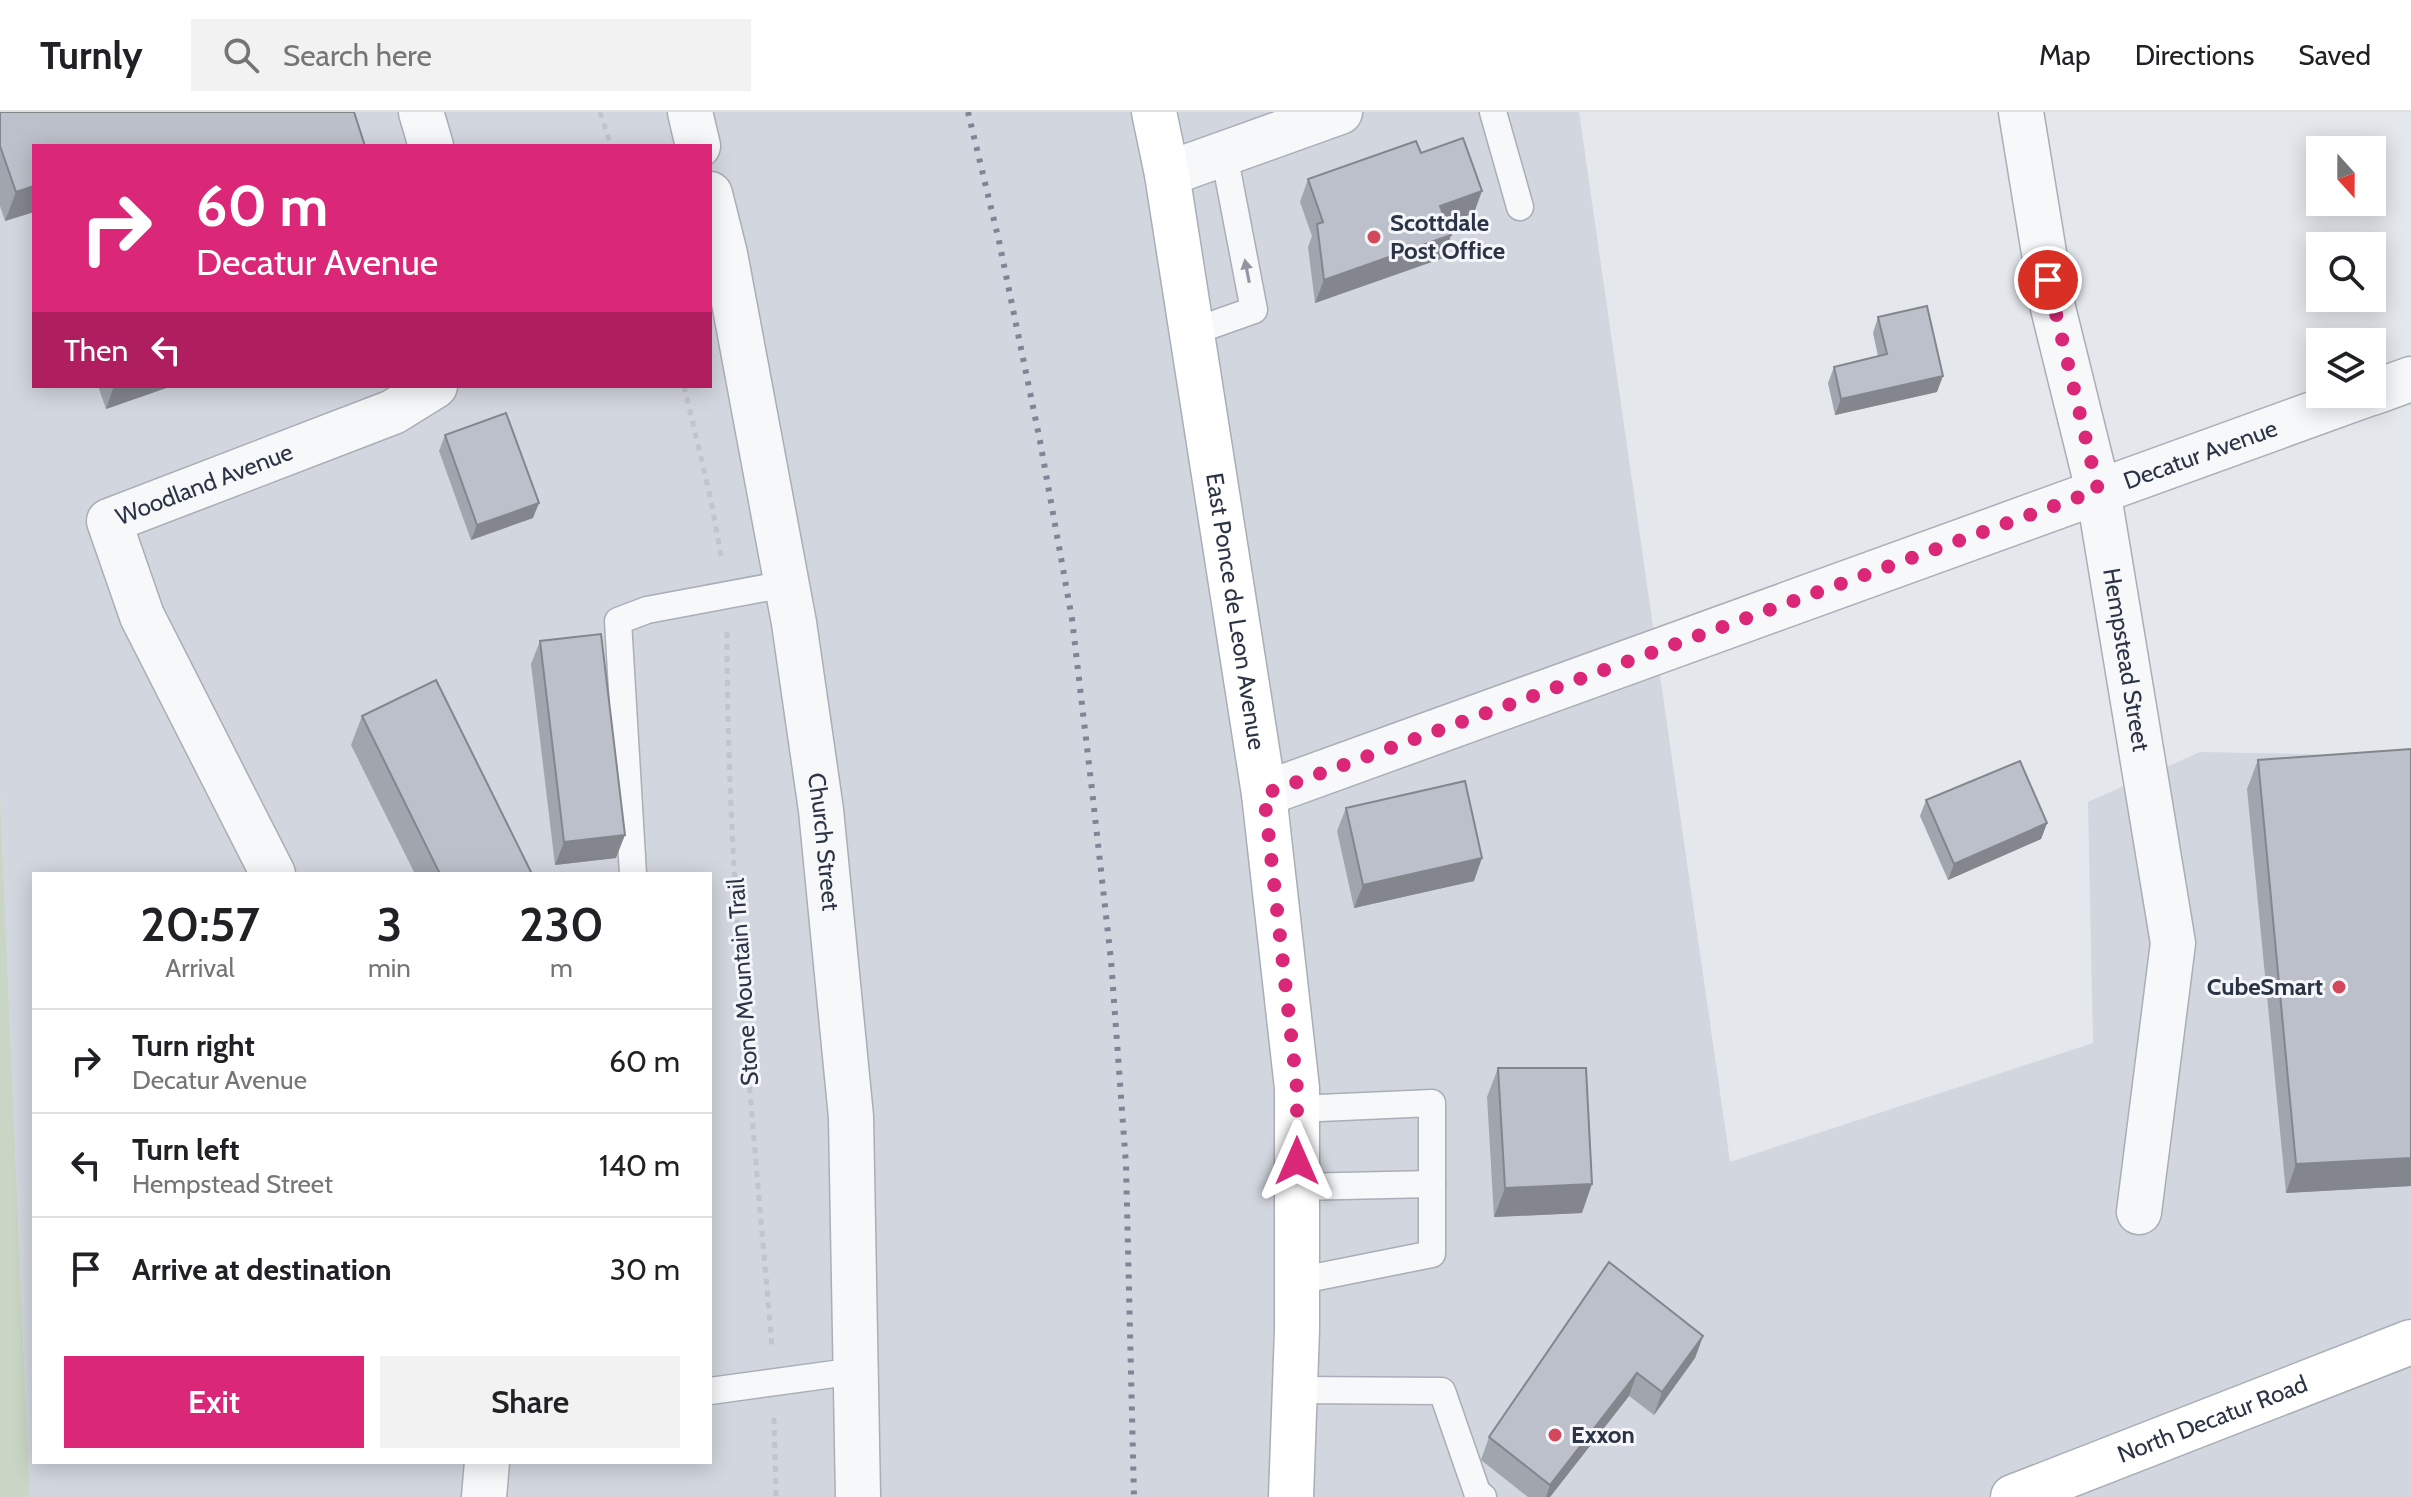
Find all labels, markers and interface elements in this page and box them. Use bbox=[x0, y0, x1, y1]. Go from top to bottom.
search box bbox=[191, 19, 751, 91]
text: Turnly bbox=[40, 32, 143, 79]
icon: search bbox=[219, 33, 263, 77]
text: Search here bbox=[283, 37, 432, 74]
text: Map bbox=[2039, 38, 2091, 72]
text: Directions bbox=[2135, 38, 2254, 72]
text: Saved bbox=[2298, 38, 2371, 72]
north arrow bbox=[2306, 136, 2386, 216]
map controls bbox=[2306, 136, 2386, 408]
text: 60 m bbox=[196, 172, 328, 240]
icon: right bbox=[64, 176, 168, 280]
place label: Scottdale Post Office bbox=[1390, 208, 1505, 265]
marker: Scottdale Post Office bbox=[1365, 228, 1383, 246]
button: search bbox=[2306, 232, 2386, 312]
text: Decatur Avenue bbox=[196, 240, 438, 284]
pin bbox=[2014, 246, 2082, 314]
one-way arrow bbox=[1240, 258, 1252, 283]
icon: arrive bbox=[2026, 258, 2070, 302]
icon: left bbox=[144, 328, 188, 372]
button: layers bbox=[2306, 328, 2386, 408]
text: Then bbox=[64, 332, 128, 369]
street label: Decatur Avenue bbox=[2119, 413, 2281, 495]
street label: Woodland Avenue bbox=[112, 437, 297, 531]
street label: East Ponce de Leon Avenue bbox=[1200, 471, 1272, 752]
street label: Hempstead Street bbox=[2097, 566, 2156, 753]
street label: Church Street bbox=[802, 771, 846, 912]
street label: Stone Mountain Trail bbox=[721, 877, 764, 1087]
text: 20:57 bbox=[140, 895, 260, 953]
text: 3 bbox=[376, 895, 402, 953]
text: 230 bbox=[519, 895, 604, 953]
text: Arrival bbox=[165, 952, 235, 984]
text: min bbox=[368, 952, 411, 984]
text: m bbox=[550, 952, 573, 984]
place label: CubeSmart bbox=[2207, 972, 2323, 1001]
marker: CubeSmart bbox=[2330, 978, 2348, 996]
text: Turn right bbox=[132, 1027, 255, 1064]
icon: right bbox=[64, 1039, 108, 1083]
text: 60 m bbox=[609, 1043, 680, 1080]
text: Decatur Avenue bbox=[132, 1064, 307, 1096]
position arrow bbox=[1255, 1119, 1339, 1203]
text: Turn left bbox=[132, 1131, 240, 1168]
icon: left bbox=[64, 1143, 108, 1187]
text: 140 m bbox=[599, 1147, 680, 1184]
text: Hempstead Street bbox=[132, 1168, 333, 1200]
icon: arrive bbox=[64, 1247, 108, 1291]
text: Arrive at destination bbox=[132, 1251, 392, 1288]
text: 30 m bbox=[610, 1251, 680, 1288]
button: Exit bbox=[64, 1356, 364, 1448]
button: Share bbox=[380, 1356, 680, 1448]
street label: North Decatur Road bbox=[2113, 1369, 2311, 1469]
place label: Exxon bbox=[1571, 1420, 1635, 1449]
marker: Exxon bbox=[1546, 1426, 1564, 1444]

